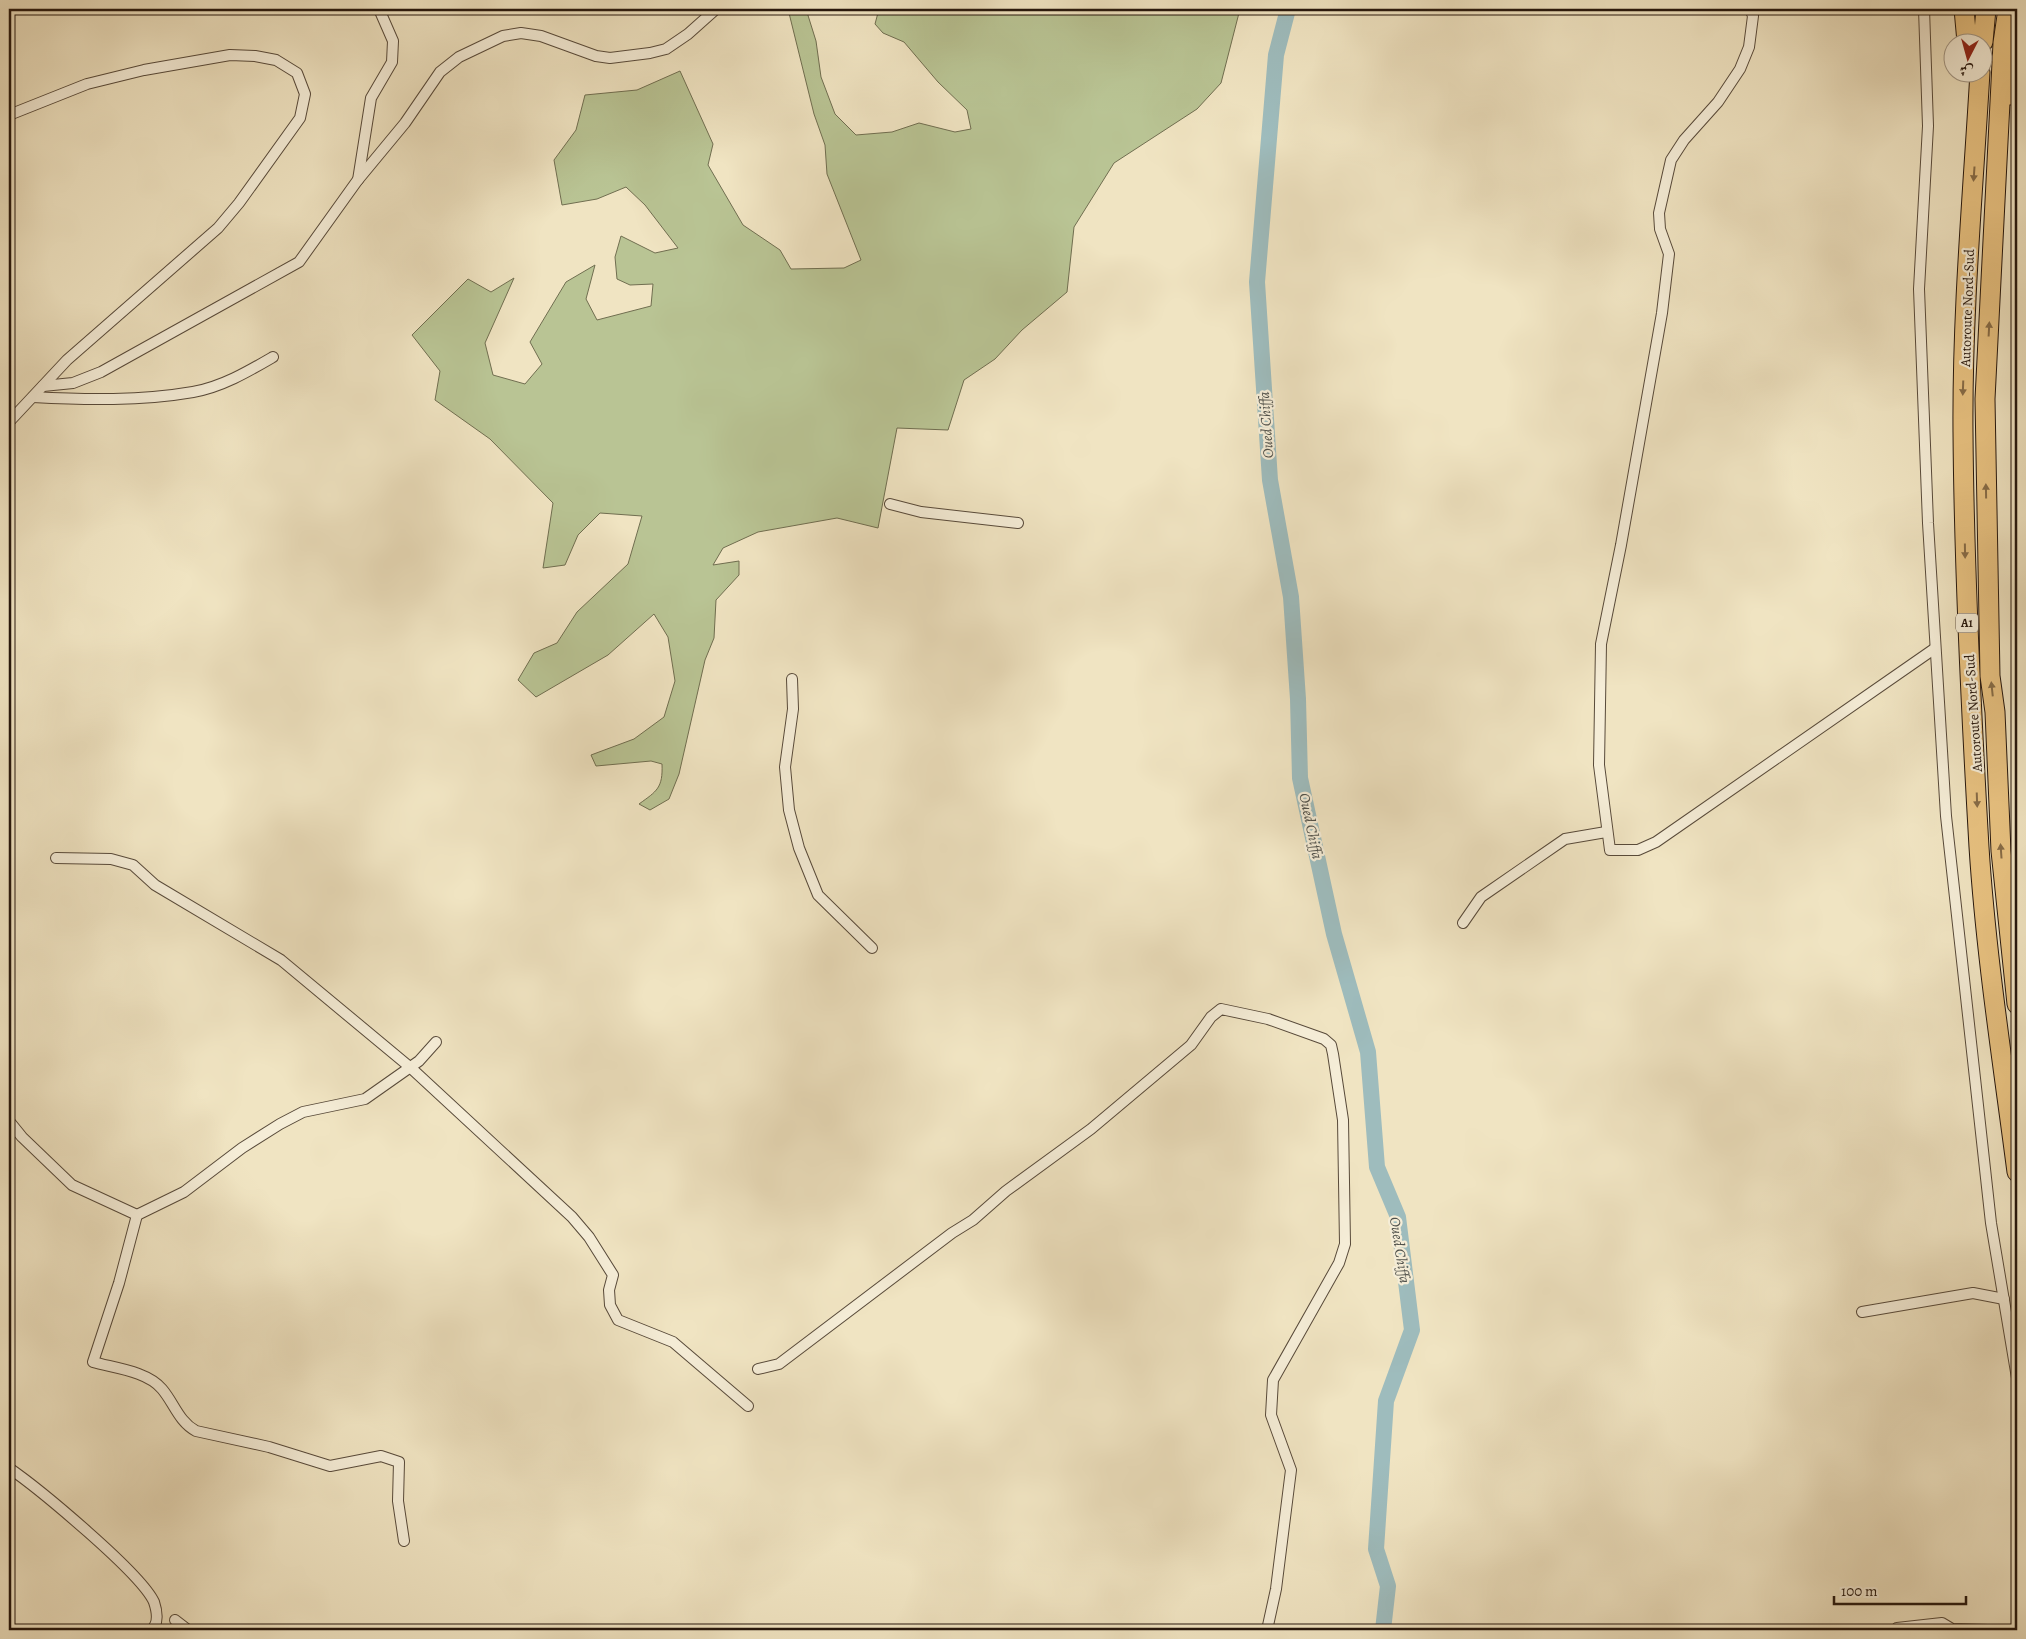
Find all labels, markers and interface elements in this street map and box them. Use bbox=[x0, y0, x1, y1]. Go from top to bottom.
north arrow bbox=[1944, 32, 1994, 82]
text: ش bbox=[1959, 60, 1975, 81]
one-way arrow bbox=[1970, 166, 1978, 182]
street label: Autoroute Nord-Sud bbox=[1956, 248, 1979, 368]
one-way arrow bbox=[1985, 321, 1993, 337]
one-way arrow bbox=[1959, 381, 1967, 397]
water label: Oued Chiffa bbox=[1254, 391, 1278, 459]
one-way arrow bbox=[1982, 483, 1990, 499]
one-way arrow bbox=[1962, 543, 1970, 559]
road number: A1 bbox=[1956, 614, 1978, 632]
street label: Autoroute Nord-Sud bbox=[1960, 653, 1987, 773]
one-way arrow bbox=[1988, 681, 1996, 697]
water label: Oued Chiffa bbox=[1294, 791, 1328, 861]
one-way arrow bbox=[1974, 793, 1982, 809]
one-way arrow bbox=[1997, 843, 2005, 859]
water label: Oued Chiffa bbox=[1385, 1215, 1415, 1285]
scale bar bbox=[1834, 1574, 1966, 1606]
text: 100 m bbox=[1841, 1581, 1878, 1601]

